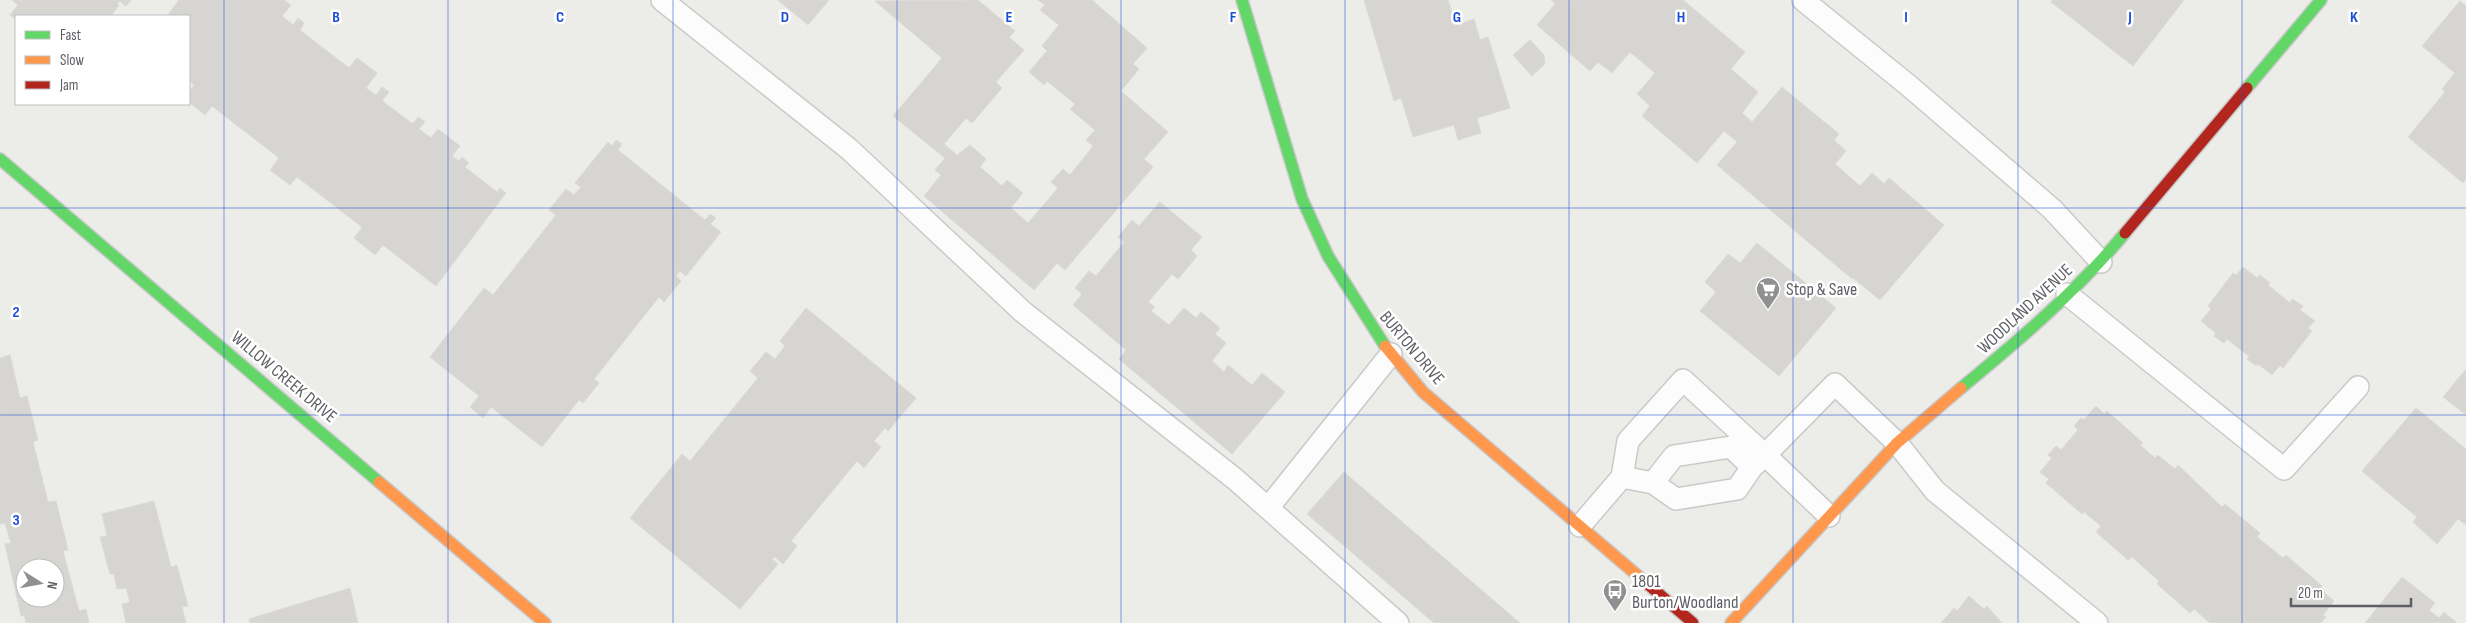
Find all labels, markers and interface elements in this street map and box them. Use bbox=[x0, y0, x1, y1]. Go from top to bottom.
text: B bbox=[332, 8, 340, 27]
text: C bbox=[556, 8, 564, 27]
text: D bbox=[781, 8, 789, 27]
text: E bbox=[1006, 8, 1013, 27]
text: F bbox=[1230, 8, 1237, 27]
text: G bbox=[1453, 8, 1461, 27]
text: H bbox=[1677, 8, 1685, 27]
text: I bbox=[1904, 8, 1908, 27]
text: J bbox=[2127, 8, 2132, 27]
text: K bbox=[2350, 8, 2358, 27]
legend bbox=[15, 15, 190, 105]
text: Fast bbox=[60, 26, 82, 45]
text: Slow bbox=[60, 51, 84, 70]
text: Jam bbox=[59, 76, 78, 95]
street label: WOODLAND AVENUE bbox=[1973, 260, 2077, 358]
supermarket icon: Stop & Save bbox=[1755, 276, 1781, 310]
place label: Stop & Save bbox=[1786, 279, 1857, 300]
text: 2 bbox=[12, 303, 20, 322]
street label: BURTON DRIVE bbox=[1375, 307, 1449, 389]
street label: WILLOW CREEK DRIVE bbox=[227, 327, 341, 427]
text: 3 bbox=[12, 511, 20, 530]
north arrow bbox=[15, 558, 65, 608]
place label: 1801 Burton/Woodland bbox=[1632, 571, 1738, 613]
scale bar bbox=[2291, 576, 2411, 608]
bus stop icon: 1801 Burton/Woodland bbox=[1602, 578, 1628, 612]
text: N bbox=[43, 580, 61, 591]
text: 20 m bbox=[2298, 584, 2323, 603]

